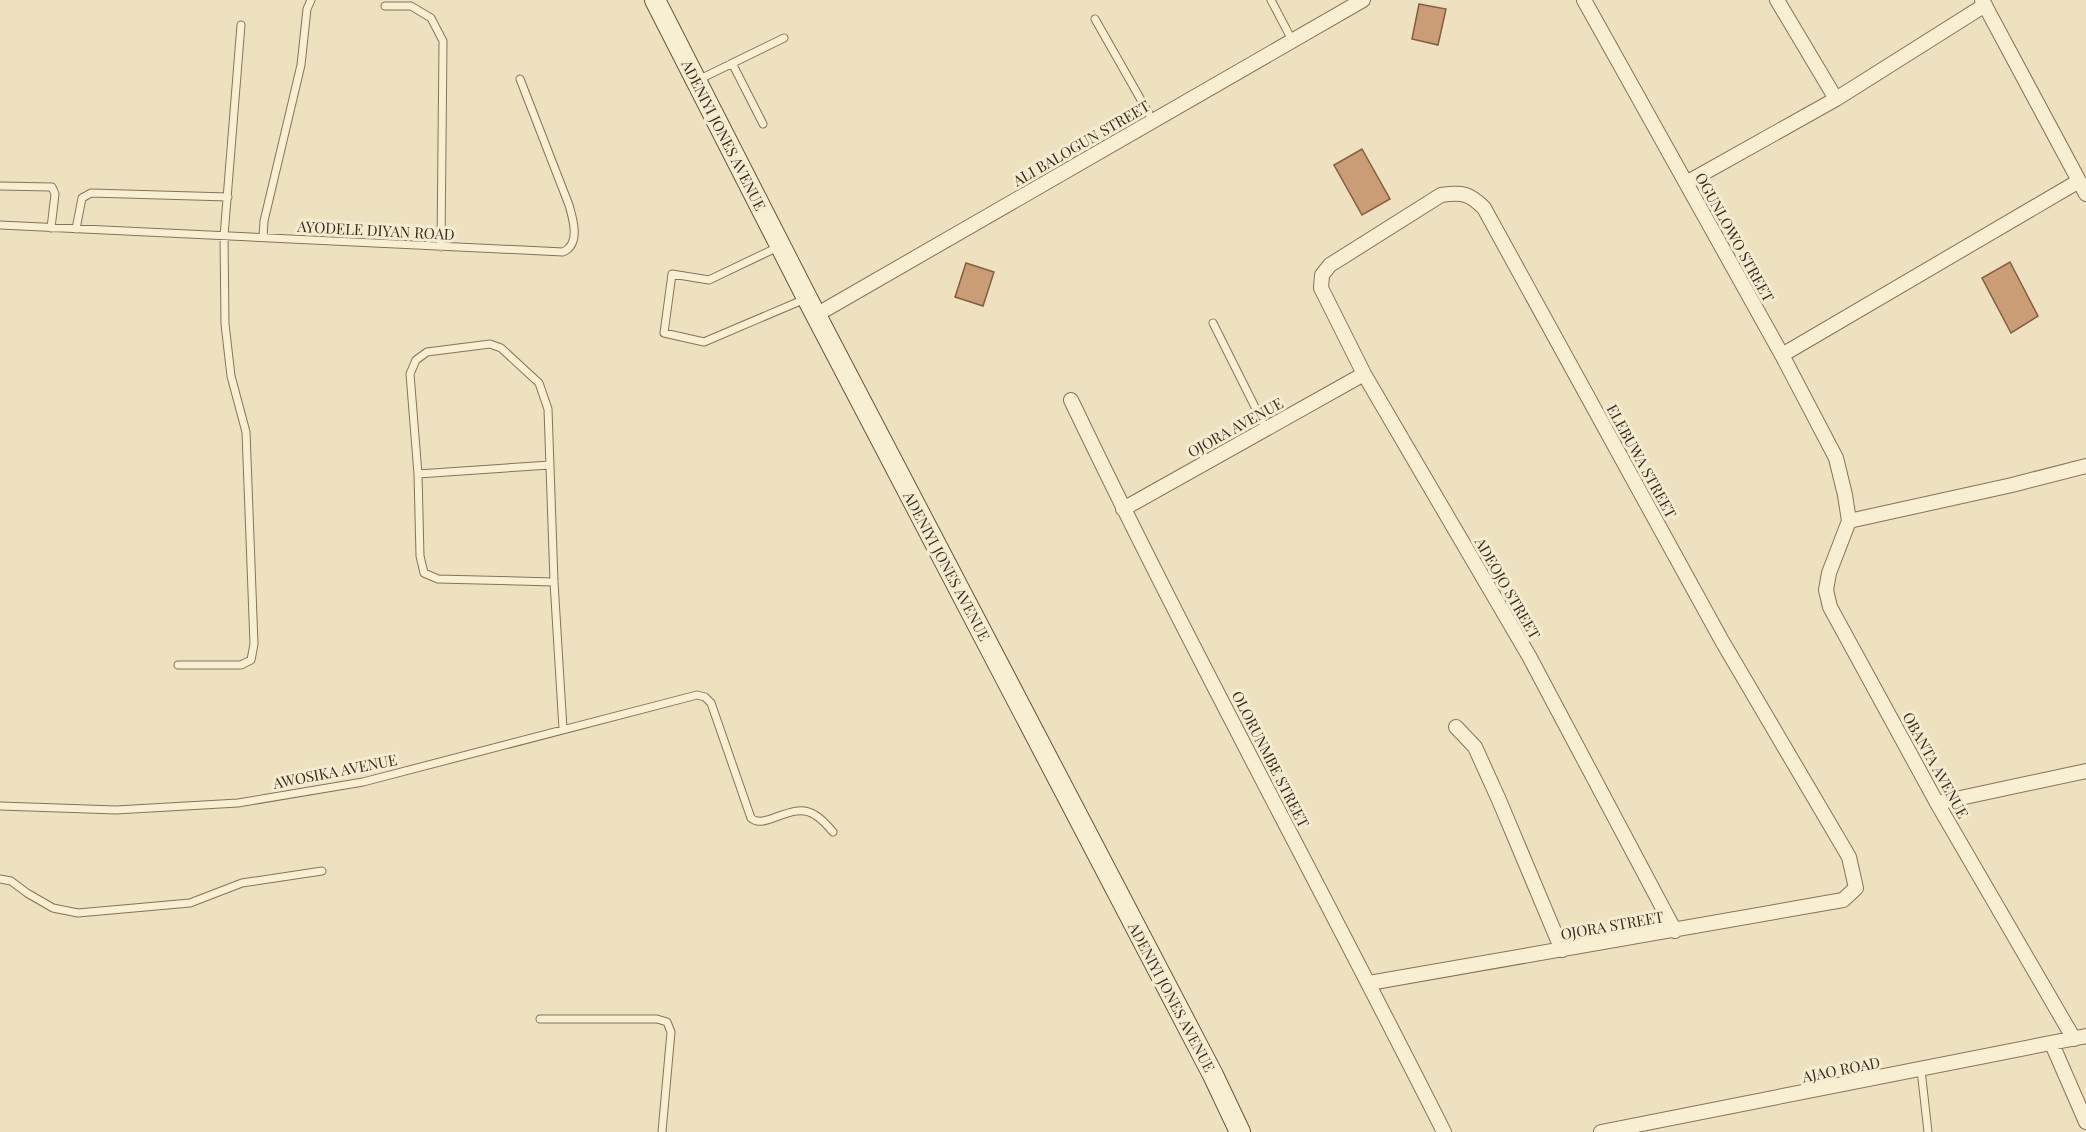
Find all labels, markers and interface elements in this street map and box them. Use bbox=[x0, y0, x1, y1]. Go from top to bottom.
street label: ADENIYI JONES AVENUE bbox=[677, 55, 771, 214]
street label: ALI BALOGUN STREET bbox=[1008, 96, 1153, 191]
street label: OGUNLOWO STREET bbox=[1691, 169, 1779, 305]
street label: AYODELE DIYAN ROAD bbox=[296, 216, 455, 244]
street label: OJORA AVENUE bbox=[1184, 392, 1286, 462]
street label: ELEBUWA STREET bbox=[1602, 401, 1682, 521]
street label: ADENIYI JONES AVENUE bbox=[899, 487, 995, 644]
street label: ADEOJO STREET bbox=[1470, 533, 1545, 643]
street label: OLORUNMBE STREET bbox=[1228, 687, 1314, 831]
street label: OBANTA AVENUE bbox=[1899, 708, 1973, 822]
street label: AWOSIKA AVENUE bbox=[270, 749, 399, 793]
street label: OJORA STREET bbox=[1559, 906, 1665, 944]
street label: ADENIYI JONES AVENUE bbox=[1124, 918, 1220, 1075]
street label: AJAO ROAD bbox=[1799, 1052, 1882, 1087]

